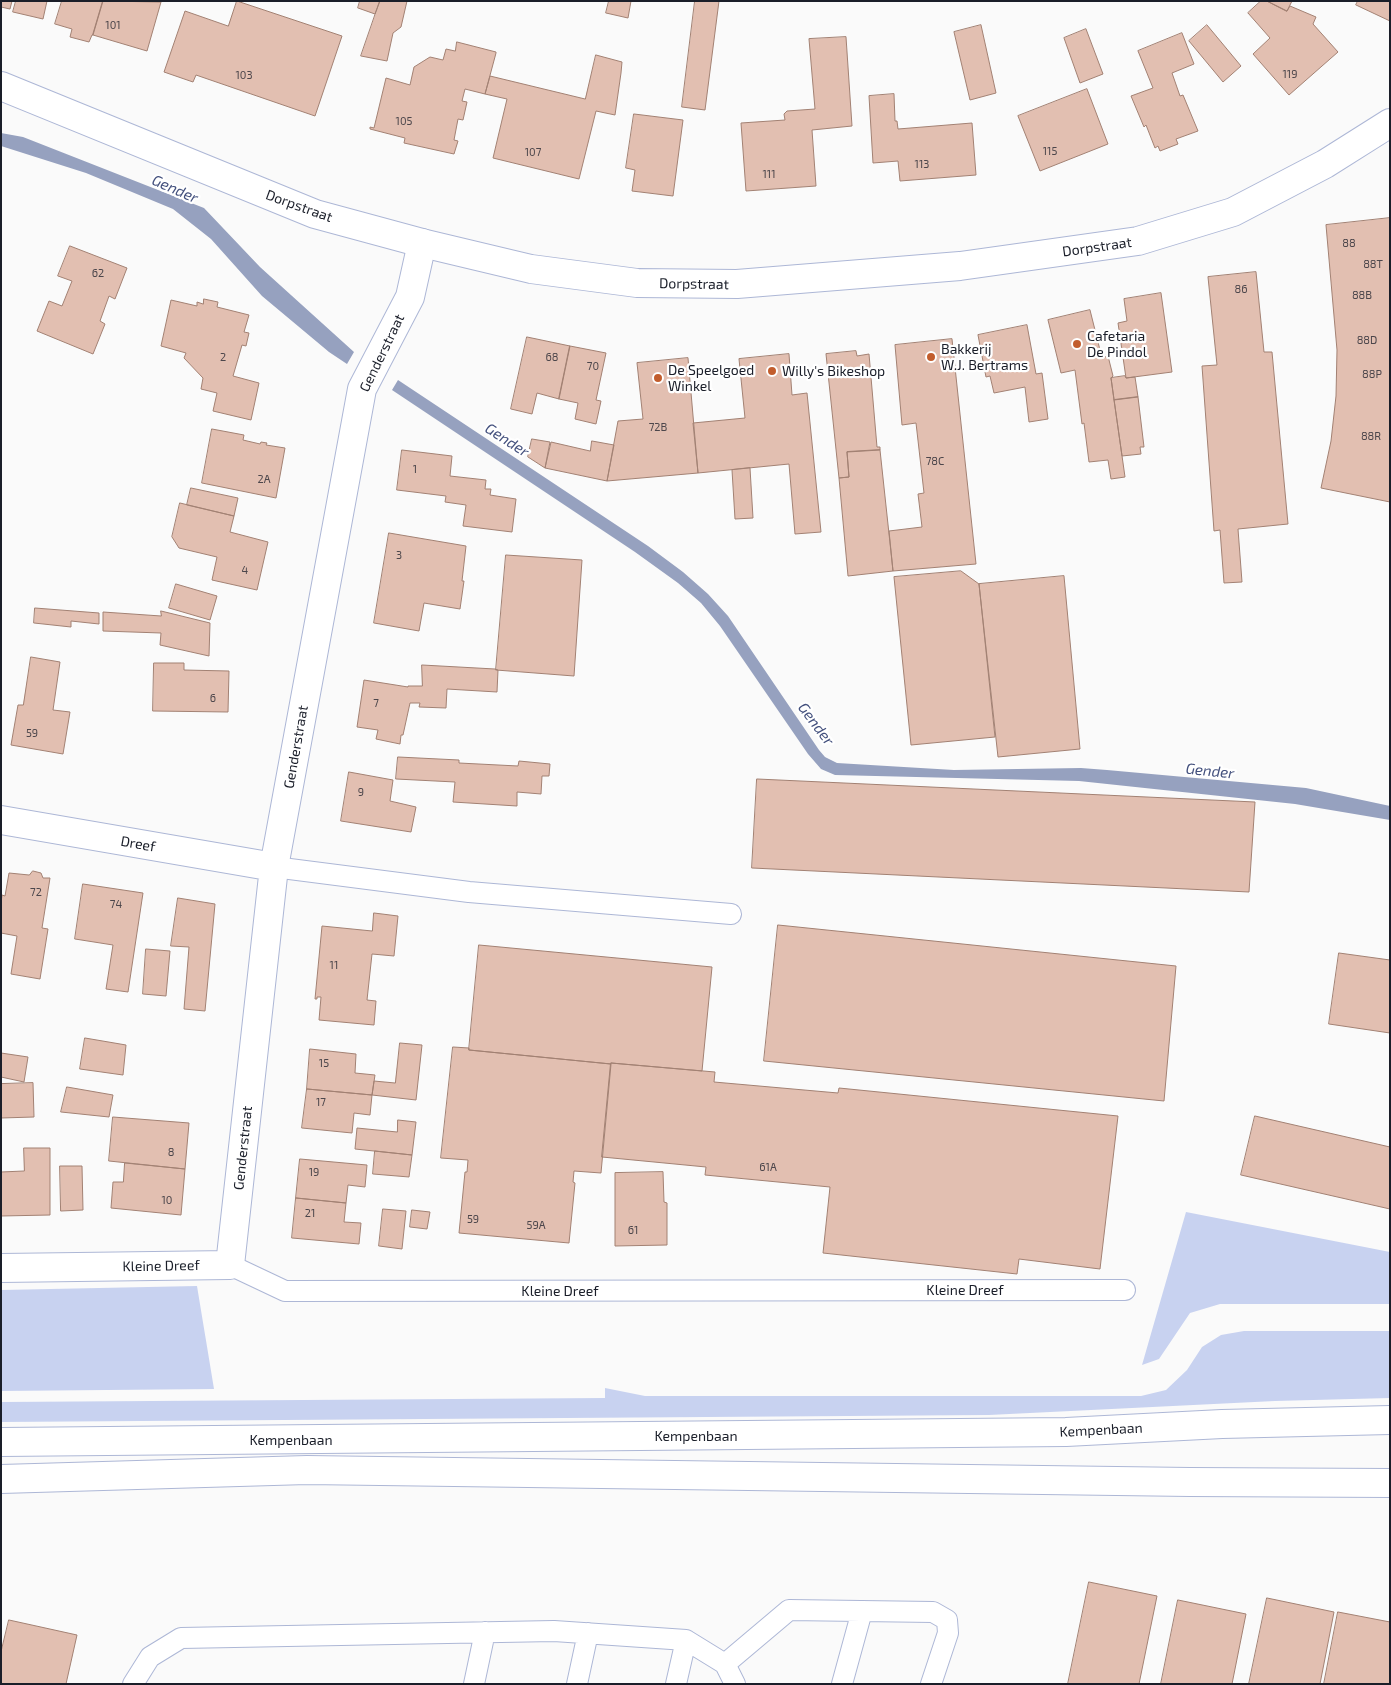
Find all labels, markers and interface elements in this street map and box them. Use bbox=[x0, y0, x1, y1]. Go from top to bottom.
house number: 101 bbox=[105, 18, 121, 32]
house number: 119 bbox=[1282, 67, 1298, 81]
house number: 103 bbox=[235, 68, 253, 82]
house number: 105 bbox=[396, 114, 412, 128]
house number: 115 bbox=[1043, 144, 1057, 158]
house number: 107 bbox=[525, 145, 541, 159]
house number: 113 bbox=[915, 157, 929, 171]
house number: 111 bbox=[762, 167, 776, 181]
water label: Gender bbox=[149, 171, 201, 207]
street label: Dorpstraat bbox=[263, 186, 335, 226]
street label: Dorpstraat bbox=[1061, 234, 1133, 260]
house number: 88 bbox=[1342, 236, 1356, 250]
house number: 88T bbox=[1363, 257, 1383, 271]
house number: 62 bbox=[92, 266, 104, 280]
street label: Dorpstraat bbox=[659, 275, 729, 293]
house number: 86 bbox=[1235, 282, 1247, 296]
house number: 88B bbox=[1352, 288, 1372, 302]
street label: Genderstraat bbox=[356, 311, 408, 395]
place label: Cafetaria De Pindol bbox=[1087, 328, 1147, 361]
house number: 88D bbox=[1357, 333, 1377, 347]
marker: Cafetaria De Pindol bbox=[1071, 338, 1083, 350]
place label: Bakkerij W.J. Bertrams bbox=[941, 341, 1028, 374]
house number: 2 bbox=[220, 350, 226, 364]
house number: 68 bbox=[546, 350, 558, 364]
marker: Bakkerij W.J. Bertrams bbox=[925, 351, 937, 363]
house number: 70 bbox=[587, 359, 599, 373]
place label: De Speelgoed Winkel bbox=[668, 362, 754, 394]
place label: Willy's Bikeshop bbox=[782, 363, 885, 379]
marker: Willy's Bikeshop bbox=[766, 365, 778, 377]
house number: 88P bbox=[1362, 367, 1382, 381]
marker: De Speelgoed Winkel bbox=[652, 372, 664, 384]
water label: Gender bbox=[482, 419, 532, 461]
house number: 72B bbox=[649, 420, 667, 434]
house number: 88R bbox=[1361, 429, 1381, 443]
house number: 78C bbox=[926, 454, 944, 468]
house number: 1 bbox=[413, 462, 417, 476]
house number: 2A bbox=[257, 472, 271, 486]
house number: 3 bbox=[396, 548, 402, 562]
house number: 4 bbox=[242, 563, 248, 577]
house number: 6 bbox=[210, 691, 216, 705]
house number: 7 bbox=[373, 696, 379, 710]
water label: Gender bbox=[794, 699, 838, 749]
street label: Genderstraat bbox=[280, 704, 312, 790]
house number: 59 bbox=[26, 726, 38, 740]
water label: Gender bbox=[1185, 760, 1235, 782]
house number: 9 bbox=[358, 785, 364, 799]
street label: Dreef bbox=[119, 833, 157, 855]
house number: 72 bbox=[30, 885, 42, 899]
house number: 74 bbox=[110, 897, 122, 911]
house number: 11 bbox=[330, 958, 338, 972]
house number: 15 bbox=[319, 1056, 329, 1070]
house number: 17 bbox=[316, 1095, 326, 1109]
street label: Genderstraat bbox=[230, 1105, 256, 1191]
house number: 8 bbox=[168, 1145, 174, 1159]
house number: 61A bbox=[759, 1160, 777, 1174]
house number: 19 bbox=[309, 1165, 319, 1179]
house number: 10 bbox=[161, 1193, 173, 1207]
house number: 21 bbox=[305, 1206, 315, 1220]
house number: 59 bbox=[467, 1212, 479, 1226]
house number: 59A bbox=[526, 1218, 546, 1232]
house number: 61 bbox=[628, 1223, 638, 1237]
street label: Kleine Dreef bbox=[122, 1257, 200, 1275]
street label: Kleine Dreef bbox=[926, 1282, 1004, 1298]
street label: Kleine Dreef bbox=[521, 1283, 599, 1299]
street label: Kempenbaan bbox=[1059, 1419, 1143, 1441]
street label: Kempenbaan bbox=[654, 1428, 738, 1444]
street label: Kempenbaan bbox=[249, 1432, 333, 1448]

